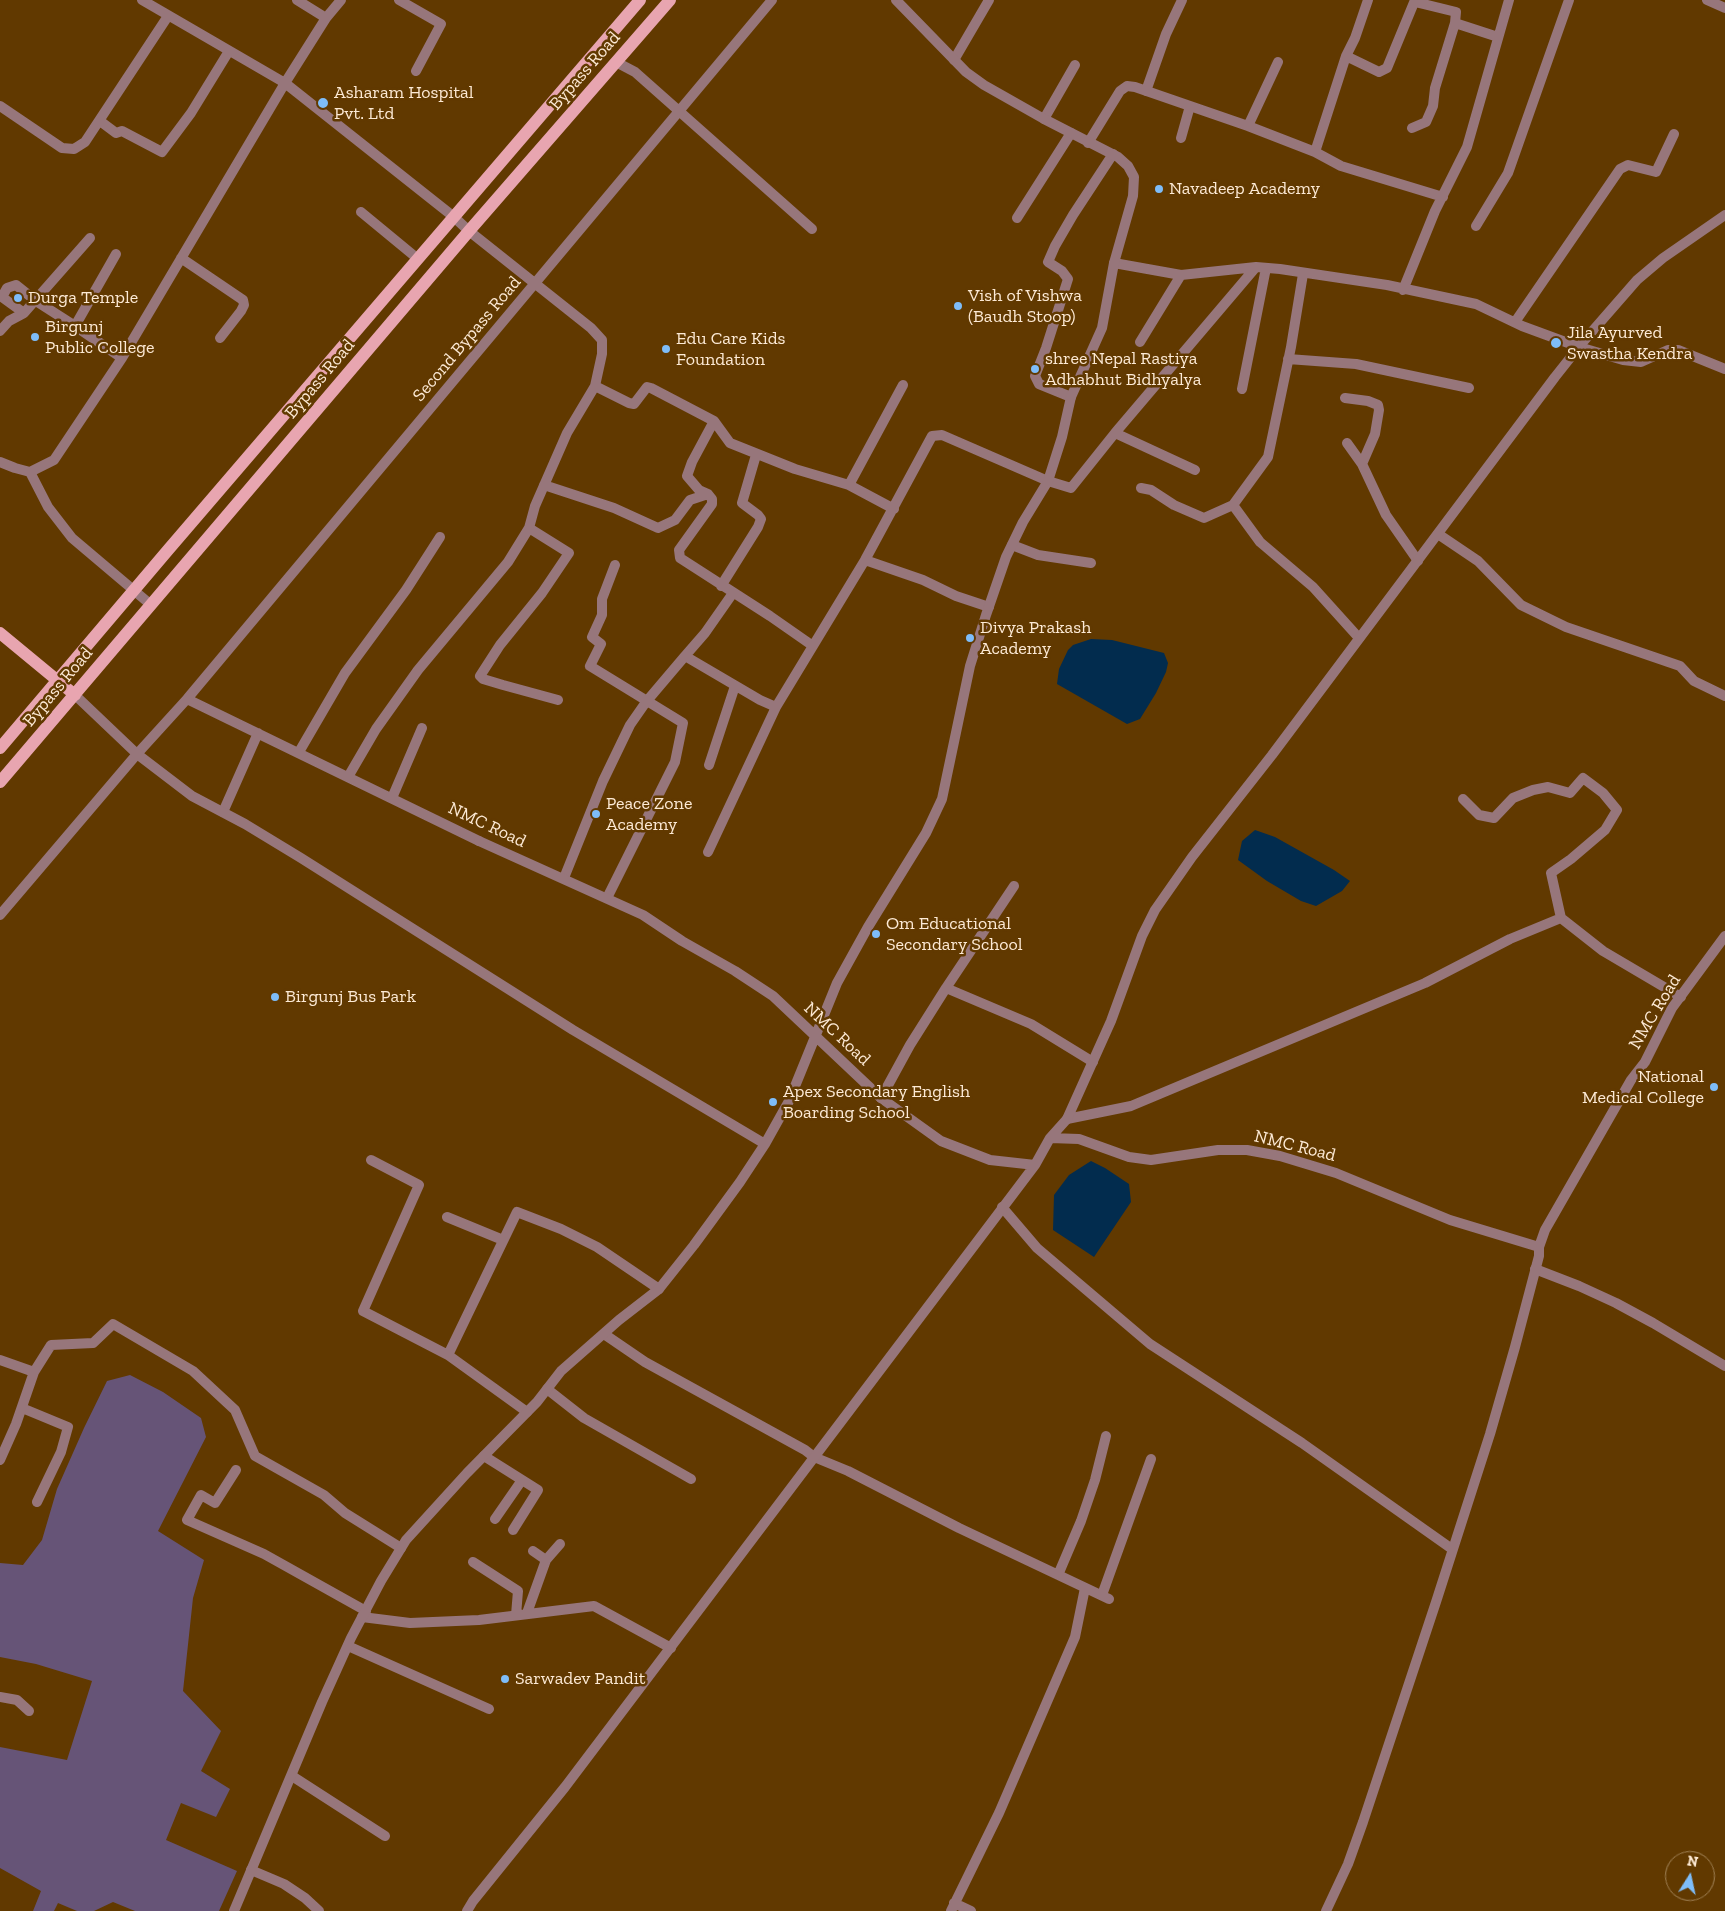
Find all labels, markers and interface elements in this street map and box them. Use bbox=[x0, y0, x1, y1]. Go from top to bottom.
street label: Bypass Road bbox=[545, 27, 625, 115]
place label: Asharam Hospital Pvt. Ltd bbox=[334, 82, 474, 125]
marker: Asharam Hospital Pvt. Ltd bbox=[316, 96, 330, 110]
place label: Navadeep Academy bbox=[1169, 178, 1320, 200]
marker: Navadeep Academy bbox=[1153, 183, 1165, 195]
street label: Second Bypass Road bbox=[408, 272, 526, 406]
place label: Vish of Vishwa (Baudh Stoop) bbox=[968, 285, 1082, 328]
place label: Durga Temple bbox=[28, 287, 138, 309]
marker: Durga Temple bbox=[12, 292, 24, 304]
marker: Vish of Vishwa (Baudh Stoop) bbox=[952, 300, 964, 312]
place label: Birgunj Public College bbox=[45, 316, 154, 358]
place label: Jila Ayurved Swastha Kendra bbox=[1567, 322, 1692, 364]
place label: Edu Care Kids Foundation bbox=[676, 328, 785, 370]
marker: Birgunj Public College bbox=[29, 331, 41, 343]
street label: Bypass Road bbox=[281, 335, 359, 423]
marker: Jila Ayurved Swastha Kendra bbox=[1549, 336, 1563, 350]
marker: Edu Care Kids Foundation bbox=[660, 343, 672, 355]
place label: shree Nepal Rastiya Adhabhut Bidhyalya bbox=[1045, 348, 1201, 390]
marker: shree Nepal Rastiya Adhabhut Bidhyalya bbox=[1029, 363, 1041, 375]
place label: Divya Prakash Academy bbox=[980, 617, 1091, 660]
marker: Divya Prakash Academy bbox=[964, 632, 976, 644]
street label: Bypass Road bbox=[19, 643, 97, 731]
place label: Peace Zone Academy bbox=[606, 793, 692, 836]
street label: NMC Road bbox=[445, 798, 529, 852]
marker: Peace Zone Academy bbox=[590, 808, 602, 820]
place label: Om Educational Secondary School bbox=[886, 913, 1023, 956]
marker: Om Educational Secondary School bbox=[870, 928, 882, 940]
street label: NMC Road bbox=[1624, 971, 1686, 1053]
place label: Birgunj Bus Park bbox=[285, 986, 416, 1008]
marker: Birgunj Bus Park bbox=[269, 991, 281, 1003]
street label: NMC Road bbox=[799, 998, 875, 1070]
place label: National Medical College bbox=[1582, 1066, 1704, 1108]
place label: Apex Secondary English Boarding School bbox=[783, 1081, 970, 1124]
marker: National Medical College bbox=[1708, 1081, 1720, 1093]
marker: Apex Secondary English Boarding School bbox=[767, 1096, 779, 1108]
street label: NMC Road bbox=[1252, 1125, 1338, 1167]
place label: Sarwadev Pandit bbox=[515, 1668, 645, 1690]
marker: Sarwadev Pandit bbox=[499, 1673, 511, 1685]
north arrow bbox=[1665, 1851, 1715, 1901]
text: N bbox=[1686, 1852, 1699, 1871]

